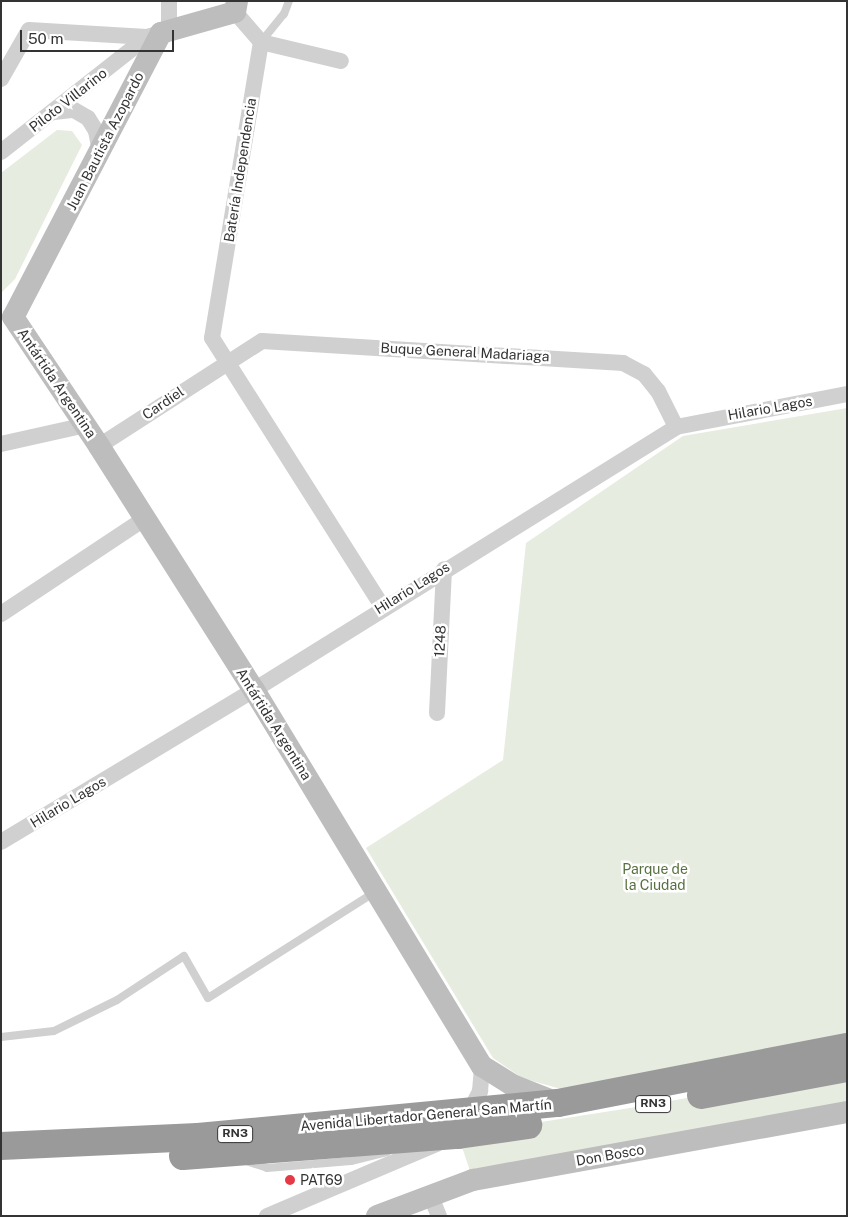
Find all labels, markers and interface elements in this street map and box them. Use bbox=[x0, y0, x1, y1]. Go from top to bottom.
scale bar bbox=[22, 20, 176, 52]
text: 50 m bbox=[28, 30, 63, 47]
street label: Piloto Villarino bbox=[26, 64, 110, 136]
street label: Juan Bautista Azopardo bbox=[63, 69, 147, 213]
street label: Batería Independencia bbox=[220, 97, 260, 243]
street label: Antártida Argentina bbox=[14, 325, 100, 441]
street label: Buque General Madariaga bbox=[380, 339, 550, 365]
street label: Cardiel bbox=[139, 383, 187, 423]
street label: Hilario Lagos bbox=[726, 392, 814, 424]
street label: Hilario Lagos bbox=[371, 558, 453, 618]
street label: 1248 bbox=[431, 625, 449, 657]
street label: Antártida Argentina bbox=[233, 665, 315, 783]
street label: Hilario Lagos bbox=[27, 773, 109, 831]
park label: Parque de la Ciudad bbox=[622, 861, 688, 894]
road number: RN3 bbox=[634, 1094, 672, 1114]
street label: Avenida Libertador General San Martín bbox=[300, 1096, 552, 1134]
road number: RN3 bbox=[216, 1124, 254, 1144]
street label: Don Bosco bbox=[575, 1141, 645, 1169]
place label: PAT69 bbox=[300, 1172, 342, 1188]
marker: PAT69 bbox=[284, 1174, 296, 1186]

